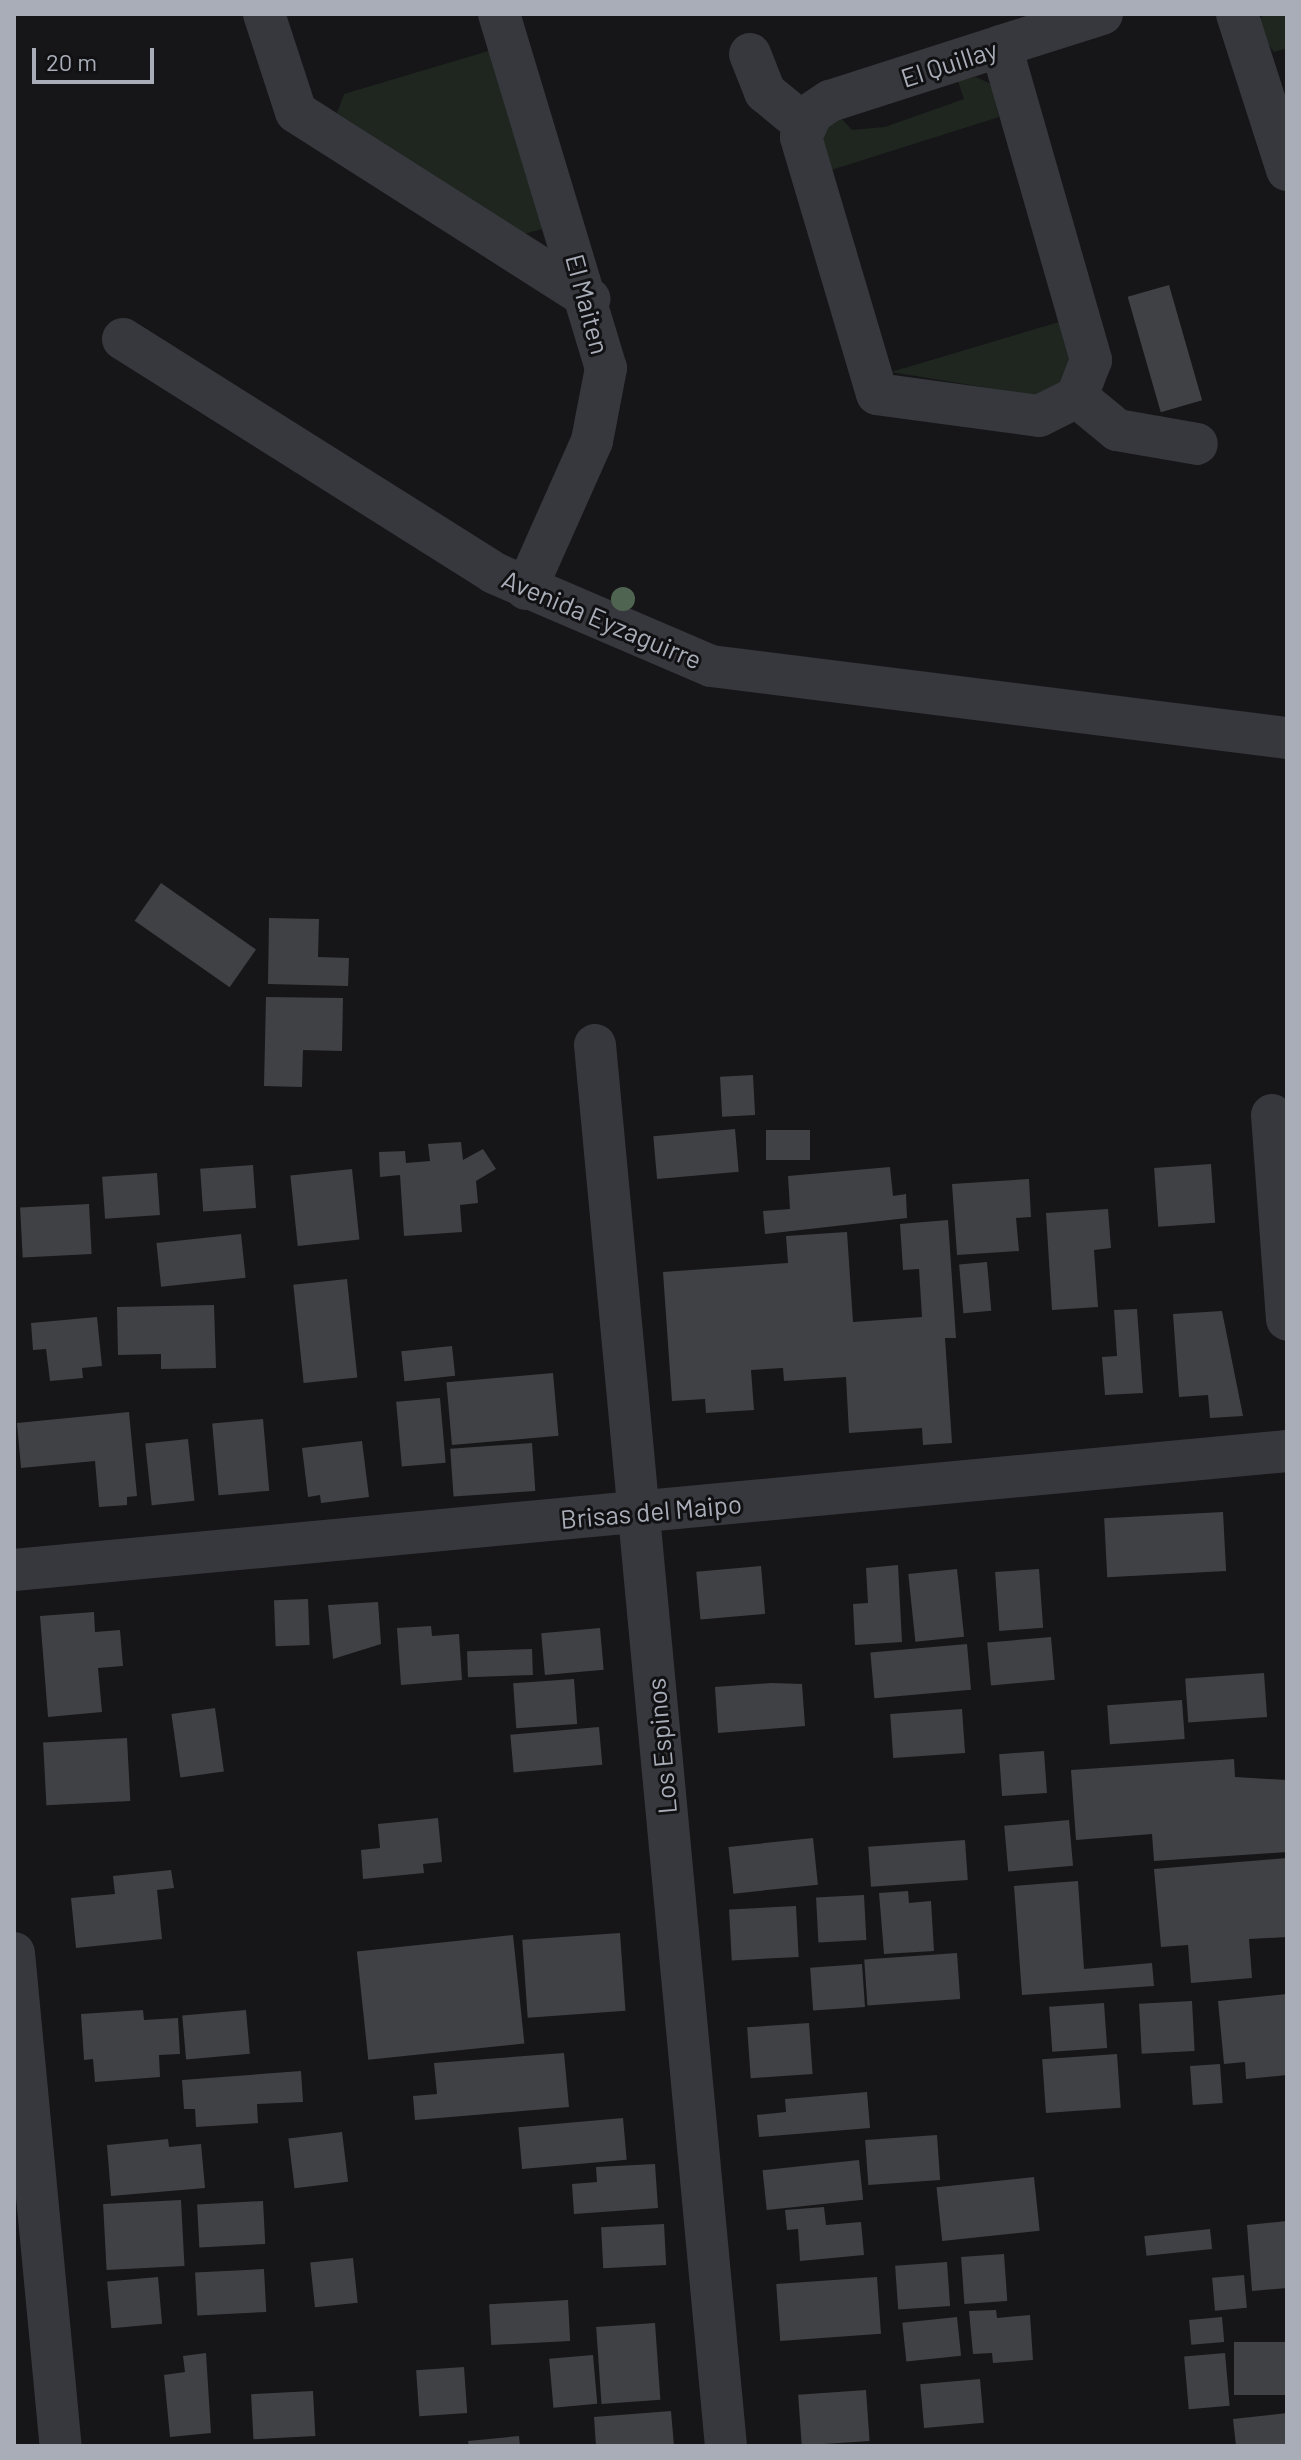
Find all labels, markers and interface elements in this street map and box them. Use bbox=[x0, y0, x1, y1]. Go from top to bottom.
scale bar bbox=[36, 32, 158, 82]
street label: El Quillay bbox=[897, 33, 1001, 93]
text: 20 m bbox=[46, 47, 97, 76]
street label: El Maiten bbox=[560, 251, 616, 357]
street label: Avenida Eyzaguirre bbox=[497, 563, 707, 675]
street label: Brisas del Maipo bbox=[559, 1488, 743, 1534]
street label: Los Espinos bbox=[640, 1677, 682, 1815]

